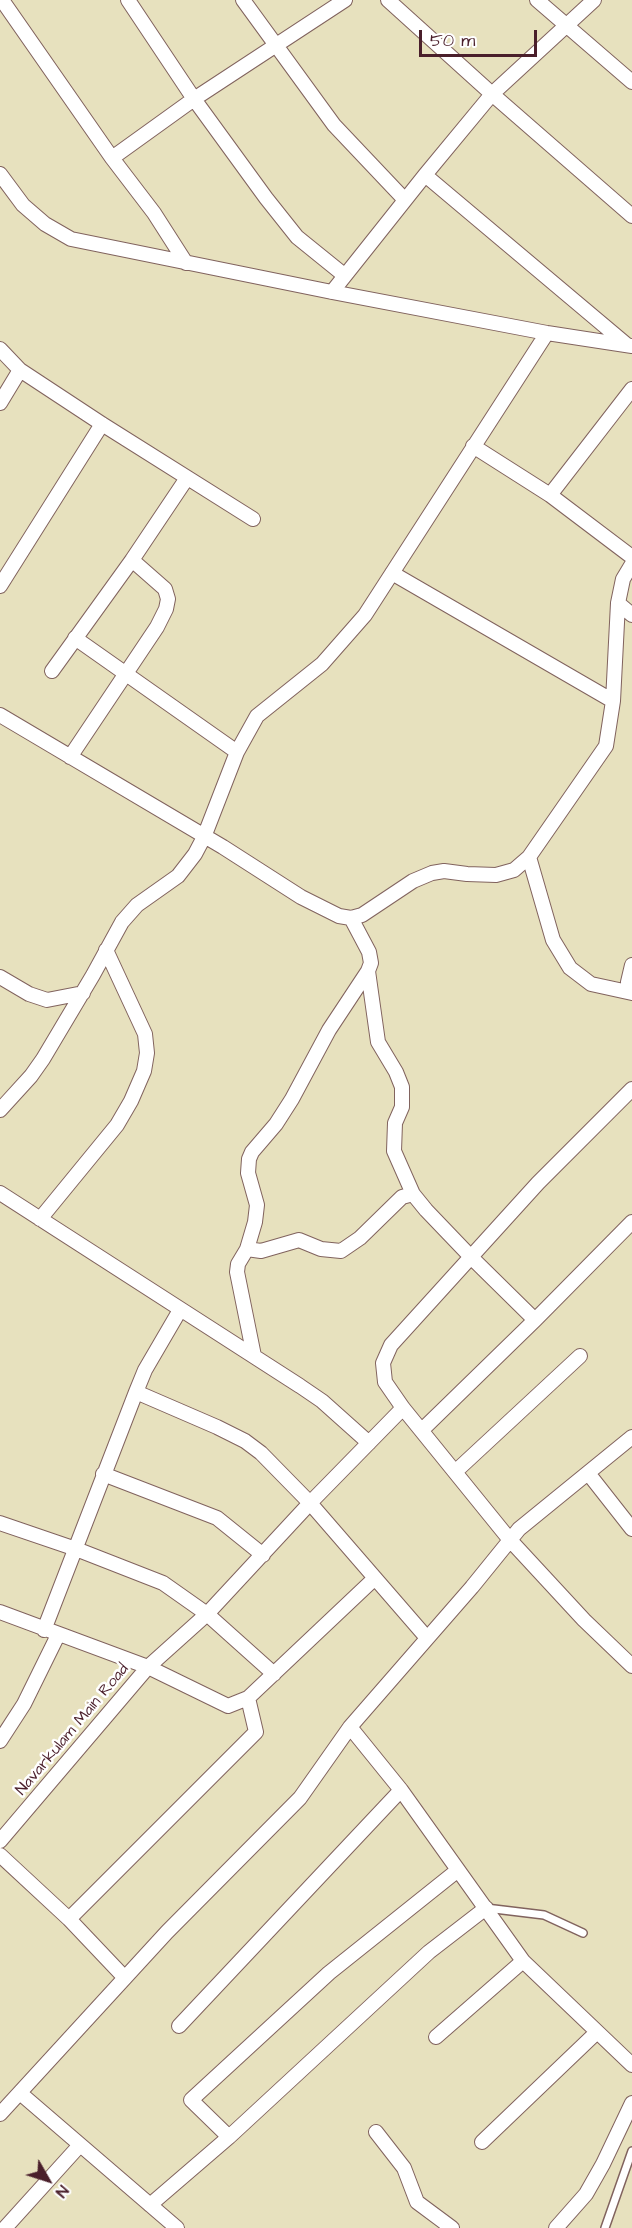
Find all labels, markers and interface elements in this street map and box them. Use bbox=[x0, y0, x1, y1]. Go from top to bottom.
scale bar bbox=[422, 18, 540, 56]
text: 50 m bbox=[430, 28, 475, 53]
street label: Navarkulam Main Road bbox=[12, 1660, 134, 1800]
north arrow bbox=[18, 2150, 78, 2210]
text: N bbox=[50, 2181, 74, 2202]

